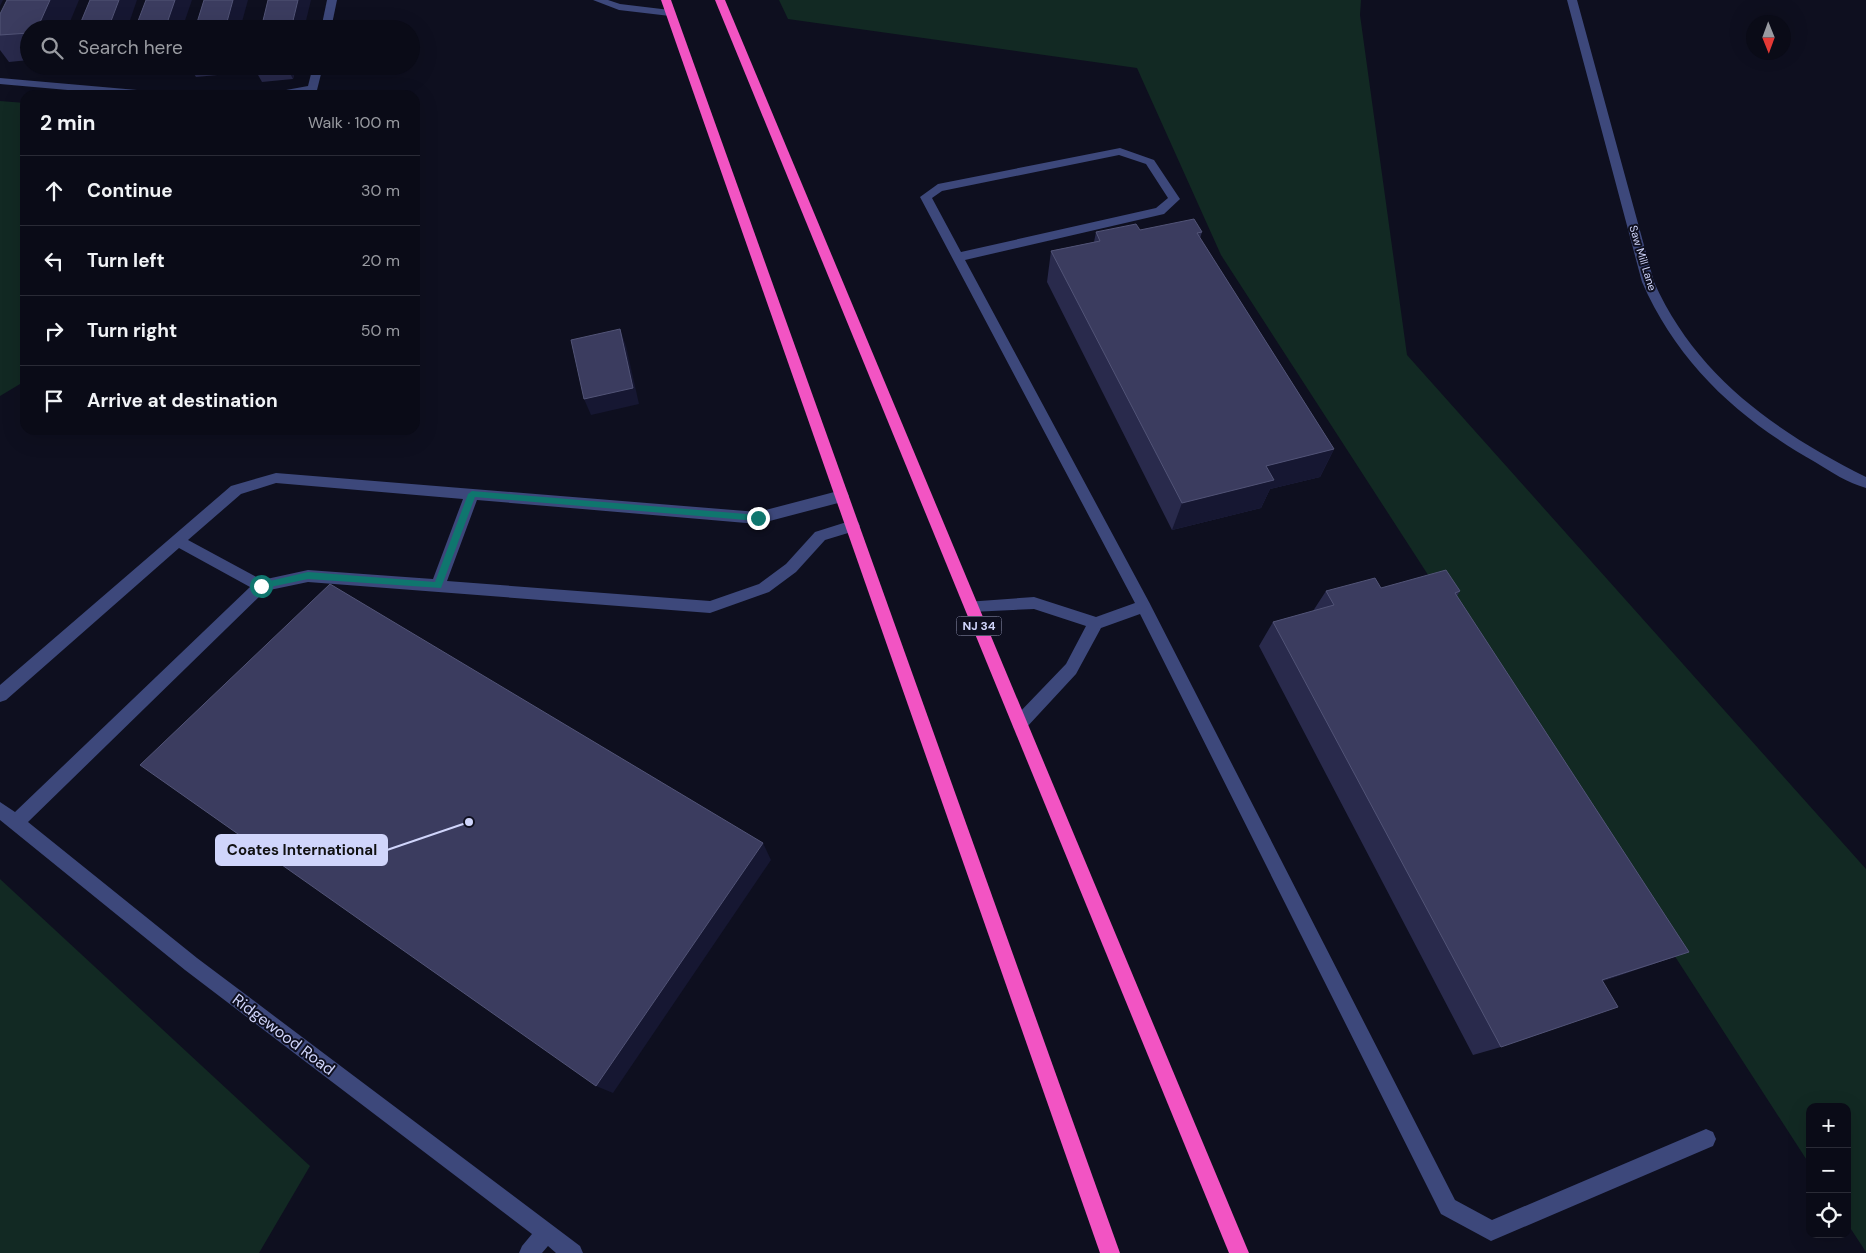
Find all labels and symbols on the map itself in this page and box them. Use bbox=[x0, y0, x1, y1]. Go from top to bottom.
north arrow bbox=[1746, 15, 1791, 60]
street label: Saw Mill Lane bbox=[1626, 224, 1660, 292]
route end bbox=[747, 507, 770, 530]
route start bbox=[250, 575, 273, 598]
road number: NJ 34 bbox=[956, 616, 1002, 636]
callout: Coates International bbox=[216, 835, 387, 865]
text: Coates International bbox=[227, 840, 377, 860]
street label: Ridgewood Road bbox=[228, 989, 339, 1080]

